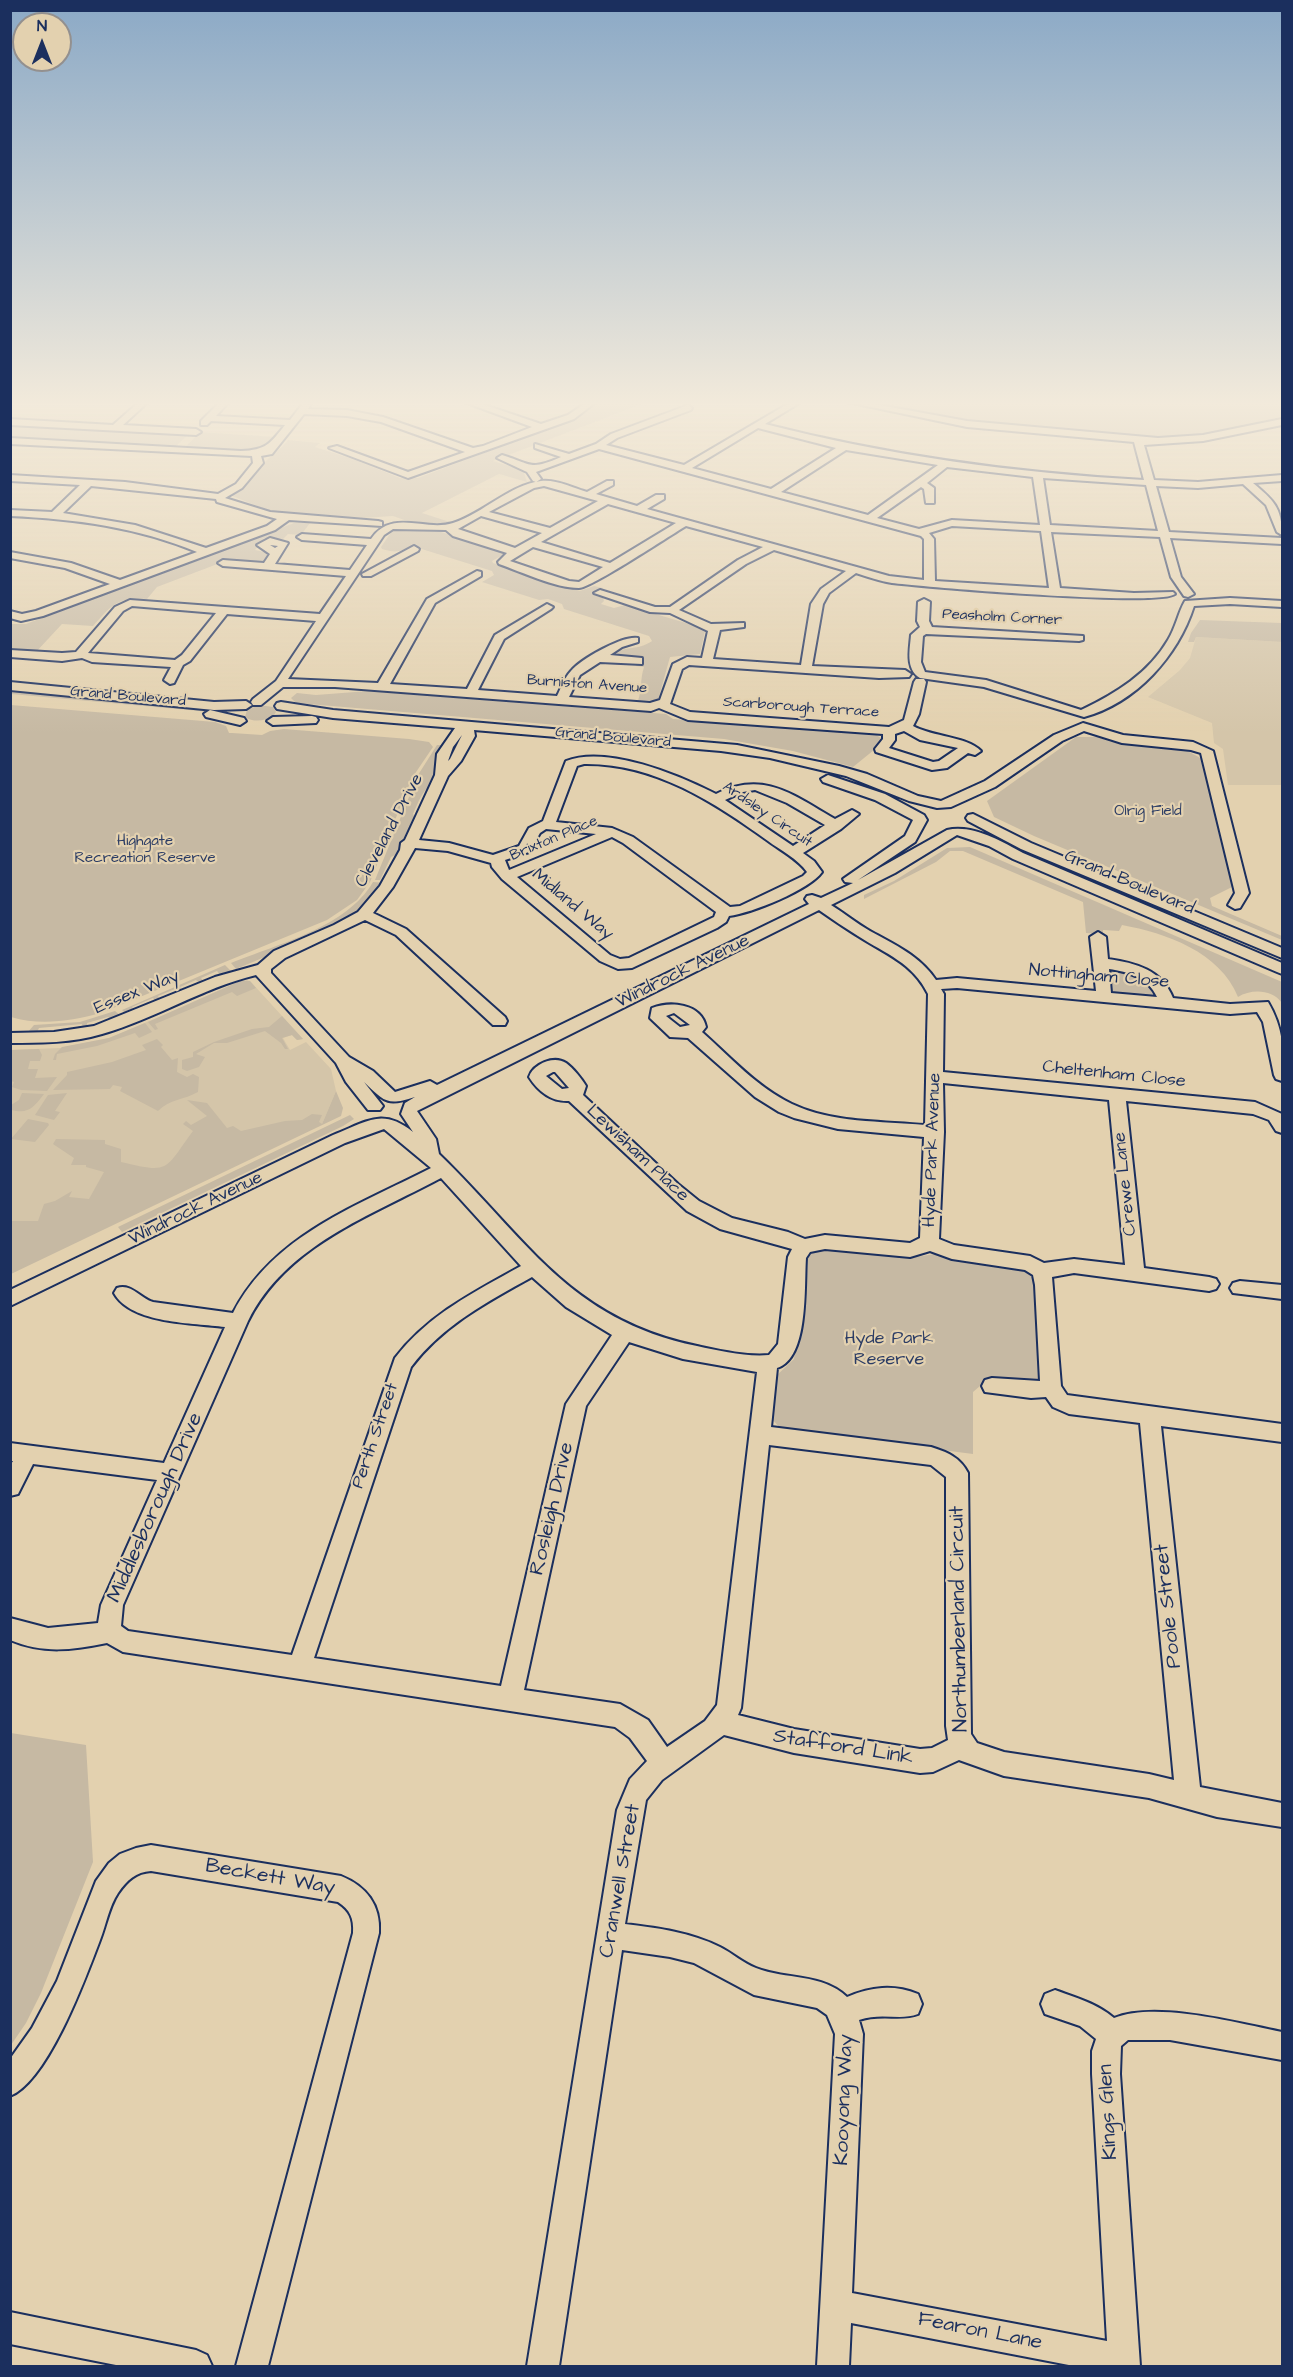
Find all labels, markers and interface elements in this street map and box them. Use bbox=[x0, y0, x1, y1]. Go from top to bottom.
north arrow bbox=[12, 12, 72, 72]
text: N bbox=[37, 15, 47, 37]
street label: Peasholm Corner bbox=[942, 606, 1062, 630]
street label: Burniston Avenue bbox=[526, 672, 648, 698]
street label: Grand Boulevard bbox=[69, 683, 187, 711]
street label: Scarborough Terrace bbox=[722, 694, 880, 722]
street label: Grand Boulevard bbox=[554, 724, 672, 752]
street label: Cleveland Drive bbox=[351, 771, 429, 891]
street label: Ardsley Circuit bbox=[719, 778, 815, 852]
park label: Olrig Field bbox=[1114, 803, 1182, 821]
street label: Brixton Place bbox=[507, 812, 601, 866]
park label: Highgate Recreation Reserve bbox=[74, 833, 216, 868]
street label: Grand Boulevard bbox=[1061, 846, 1197, 920]
street label: Midland Way bbox=[527, 865, 617, 945]
street label: Windrock Avenue bbox=[613, 930, 753, 1014]
street label: Nottingham Close bbox=[1028, 960, 1170, 994]
street label: Essex Way bbox=[91, 966, 183, 1020]
street label: Cheltenham Close bbox=[1041, 1057, 1187, 1093]
street label: Hyde Park Avenue bbox=[920, 1073, 946, 1227]
street label: Lewisham Place bbox=[581, 1101, 693, 1207]
street label: Crewe Lane bbox=[1110, 1131, 1142, 1237]
street label: Windrock Avenue bbox=[126, 1167, 266, 1251]
park label: Hyde Park Reserve bbox=[845, 1328, 933, 1370]
street label: Perth Street bbox=[348, 1380, 404, 1492]
street label: Middlesborough Drive bbox=[103, 1409, 209, 1607]
street label: Rosleigh Drive bbox=[525, 1440, 581, 1578]
street label: Northumberland Circuit bbox=[945, 1506, 975, 1732]
street label: Poole Street bbox=[1150, 1543, 1188, 1669]
street label: Stafford Link bbox=[771, 1725, 915, 1771]
street label: Cranwell Street bbox=[595, 1802, 647, 1960]
street label: Beckett Way bbox=[203, 1854, 337, 1902]
street label: Kooyong Way bbox=[830, 2034, 860, 2166]
street label: Kings Glen bbox=[1094, 2063, 1124, 2161]
street label: Fearon Lane bbox=[916, 2308, 1044, 2356]

